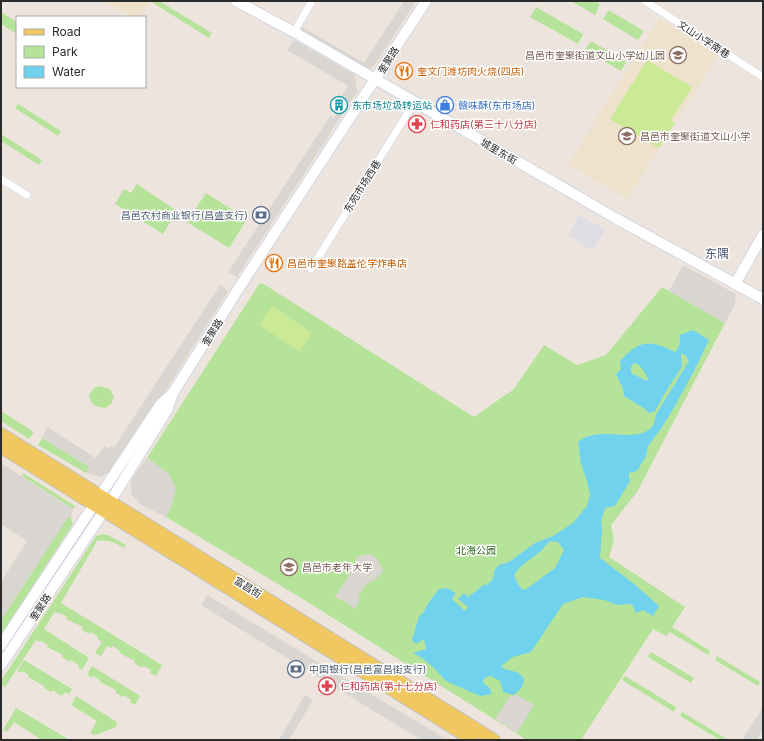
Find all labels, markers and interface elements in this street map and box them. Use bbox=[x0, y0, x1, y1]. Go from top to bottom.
legend bbox=[16, 16, 146, 88]
street label: 文山小学南巷 bbox=[676, 18, 732, 60]
text: Road bbox=[52, 24, 81, 39]
text: Park bbox=[52, 44, 78, 59]
street label: 奎聚路 bbox=[375, 44, 401, 76]
school or university icon: 昌邑市奎聚街道文山小学幼儿园 bbox=[668, 45, 688, 65]
place label: 昌邑市奎聚街道文山小学幼儿园 bbox=[525, 49, 665, 61]
restaurant icon: 奎文门潍坊肉火烧(四店) bbox=[394, 61, 414, 81]
text: Water bbox=[52, 64, 86, 79]
place label: 奎文门潍坊肉火烧(四店) bbox=[417, 65, 524, 77]
building icon: 东市场垃圾转运站 bbox=[329, 95, 349, 115]
shop icon: 赣味酥(东市场店) bbox=[435, 95, 455, 115]
place label: 东市场垃圾转运站 bbox=[352, 99, 432, 111]
place label: 赣味酥(东市场店) bbox=[458, 99, 535, 111]
pharmacy icon: 仁和药店(第三十八分店) bbox=[407, 114, 427, 134]
place label: 仁和药店(第三十八分店) bbox=[430, 118, 537, 130]
school or university icon: 昌邑市奎聚街道文山小学 bbox=[617, 126, 637, 146]
place label: 昌邑市奎聚街道文山小学 bbox=[640, 130, 750, 142]
street label: 城里东街 bbox=[479, 136, 519, 166]
street label: 东苑市场西巷 bbox=[341, 157, 383, 215]
bank icon: 昌邑农村商业银行(昌盛支行) bbox=[251, 205, 271, 225]
place label: 昌邑农村商业银行(昌盛支行) bbox=[121, 209, 248, 221]
district label: 东隅 bbox=[705, 246, 729, 261]
restaurant icon: 昌邑市奎聚路盖伦学炸串店 bbox=[264, 253, 284, 273]
place label: 昌邑市奎聚路盖伦学炸串店 bbox=[287, 257, 407, 269]
street label: 奎聚路 bbox=[199, 316, 225, 348]
park label: 北海公园 bbox=[456, 544, 496, 556]
school or university icon: 昌邑市老年大学 bbox=[279, 557, 299, 577]
place label: 昌邑市老年大学 bbox=[302, 561, 372, 573]
street label: 富昌街 bbox=[232, 574, 264, 600]
street label: 奎聚路 bbox=[27, 591, 53, 623]
bank icon: 中国银行(昌邑富昌街支行) bbox=[286, 659, 306, 679]
place label: 中国银行(昌邑富昌街支行) bbox=[309, 663, 426, 675]
pharmacy icon: 仁和药店(第十七分店) bbox=[317, 676, 337, 696]
place label: 仁和药店(第十七分店) bbox=[340, 680, 437, 692]

